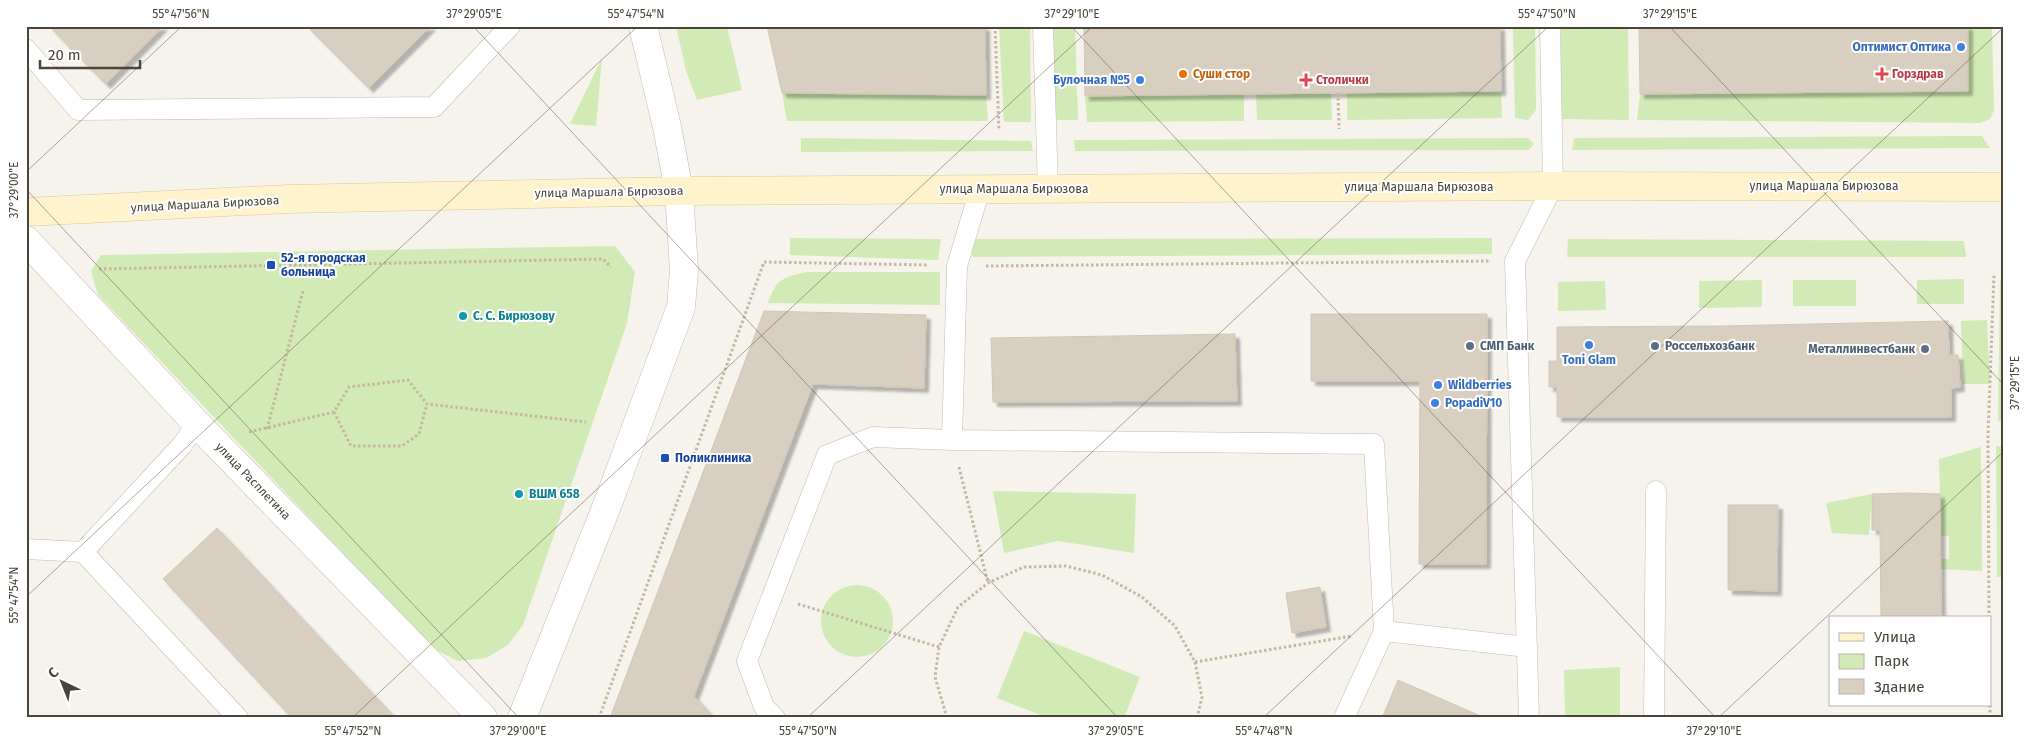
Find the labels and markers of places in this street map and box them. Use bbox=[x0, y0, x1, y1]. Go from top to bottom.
place label: Оптимист Оптика bbox=[1853, 40, 1951, 54]
marker: Оптимист Оптика bbox=[1955, 41, 1967, 53]
place label: Суши стор bbox=[1193, 67, 1250, 81]
place label: Горздрав bbox=[1892, 67, 1944, 81]
marker: Суши стор bbox=[1177, 68, 1189, 80]
marker: Горздрав bbox=[1876, 68, 1888, 80]
place label: Булочная №5 bbox=[1053, 73, 1131, 87]
place label: Столички bbox=[1316, 73, 1369, 87]
marker: Булочная №5 bbox=[1134, 74, 1146, 86]
marker: Столички bbox=[1300, 74, 1312, 86]
place label: 52-я городская больница bbox=[281, 251, 366, 279]
marker: 52-я городская больница bbox=[265, 259, 277, 271]
place label: С. С. Бирюзову bbox=[473, 309, 555, 323]
marker: С. С. Бирюзову bbox=[457, 310, 469, 322]
place label: СМП Банк bbox=[1480, 339, 1535, 353]
marker: Toni Glam bbox=[1583, 339, 1595, 351]
place label: Россельхозбанк bbox=[1665, 339, 1755, 353]
marker: СМП Банк bbox=[1464, 340, 1476, 352]
marker: Россельхозбанк bbox=[1649, 340, 1661, 352]
place label: Металлинвестбанк bbox=[1808, 342, 1915, 356]
marker: Металлинвестбанк bbox=[1919, 343, 1931, 355]
place label: Toni Glam bbox=[1562, 353, 1616, 367]
place label: Wildberries bbox=[1448, 378, 1512, 392]
marker: Wildberries bbox=[1432, 379, 1444, 391]
place label: PopadiV10 bbox=[1445, 396, 1502, 410]
marker: PopadiV10 bbox=[1429, 397, 1441, 409]
place label: Поликлиника bbox=[675, 451, 752, 465]
marker: Поликлиника bbox=[659, 452, 671, 464]
place label: ВШM 658 bbox=[529, 487, 580, 501]
marker: ВШM 658 bbox=[513, 488, 525, 500]

